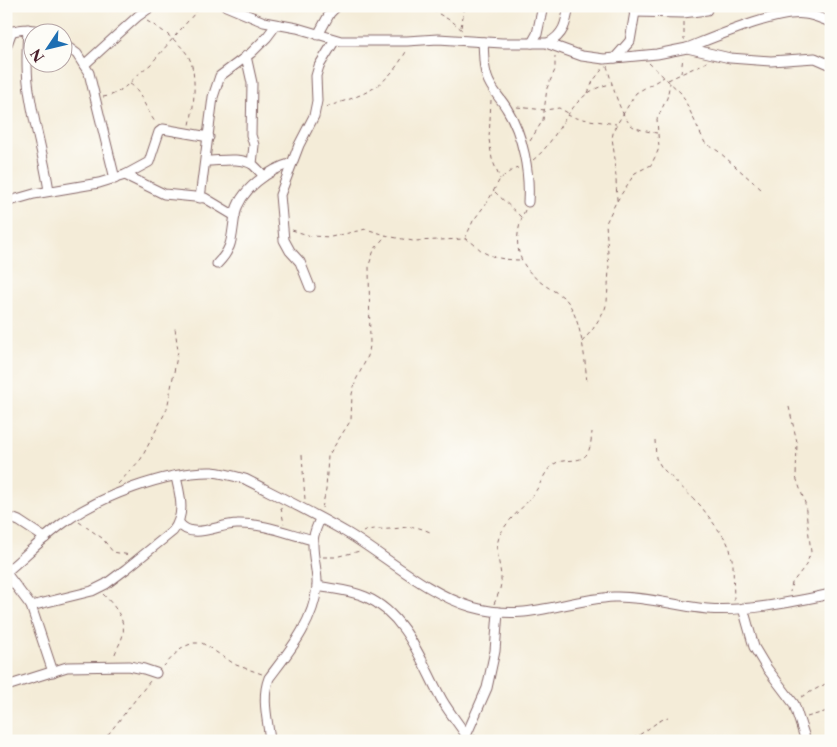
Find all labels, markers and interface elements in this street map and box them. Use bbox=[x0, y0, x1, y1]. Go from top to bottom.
north arrow bbox=[22, 22, 72, 72]
text: N bbox=[26, 45, 48, 66]

